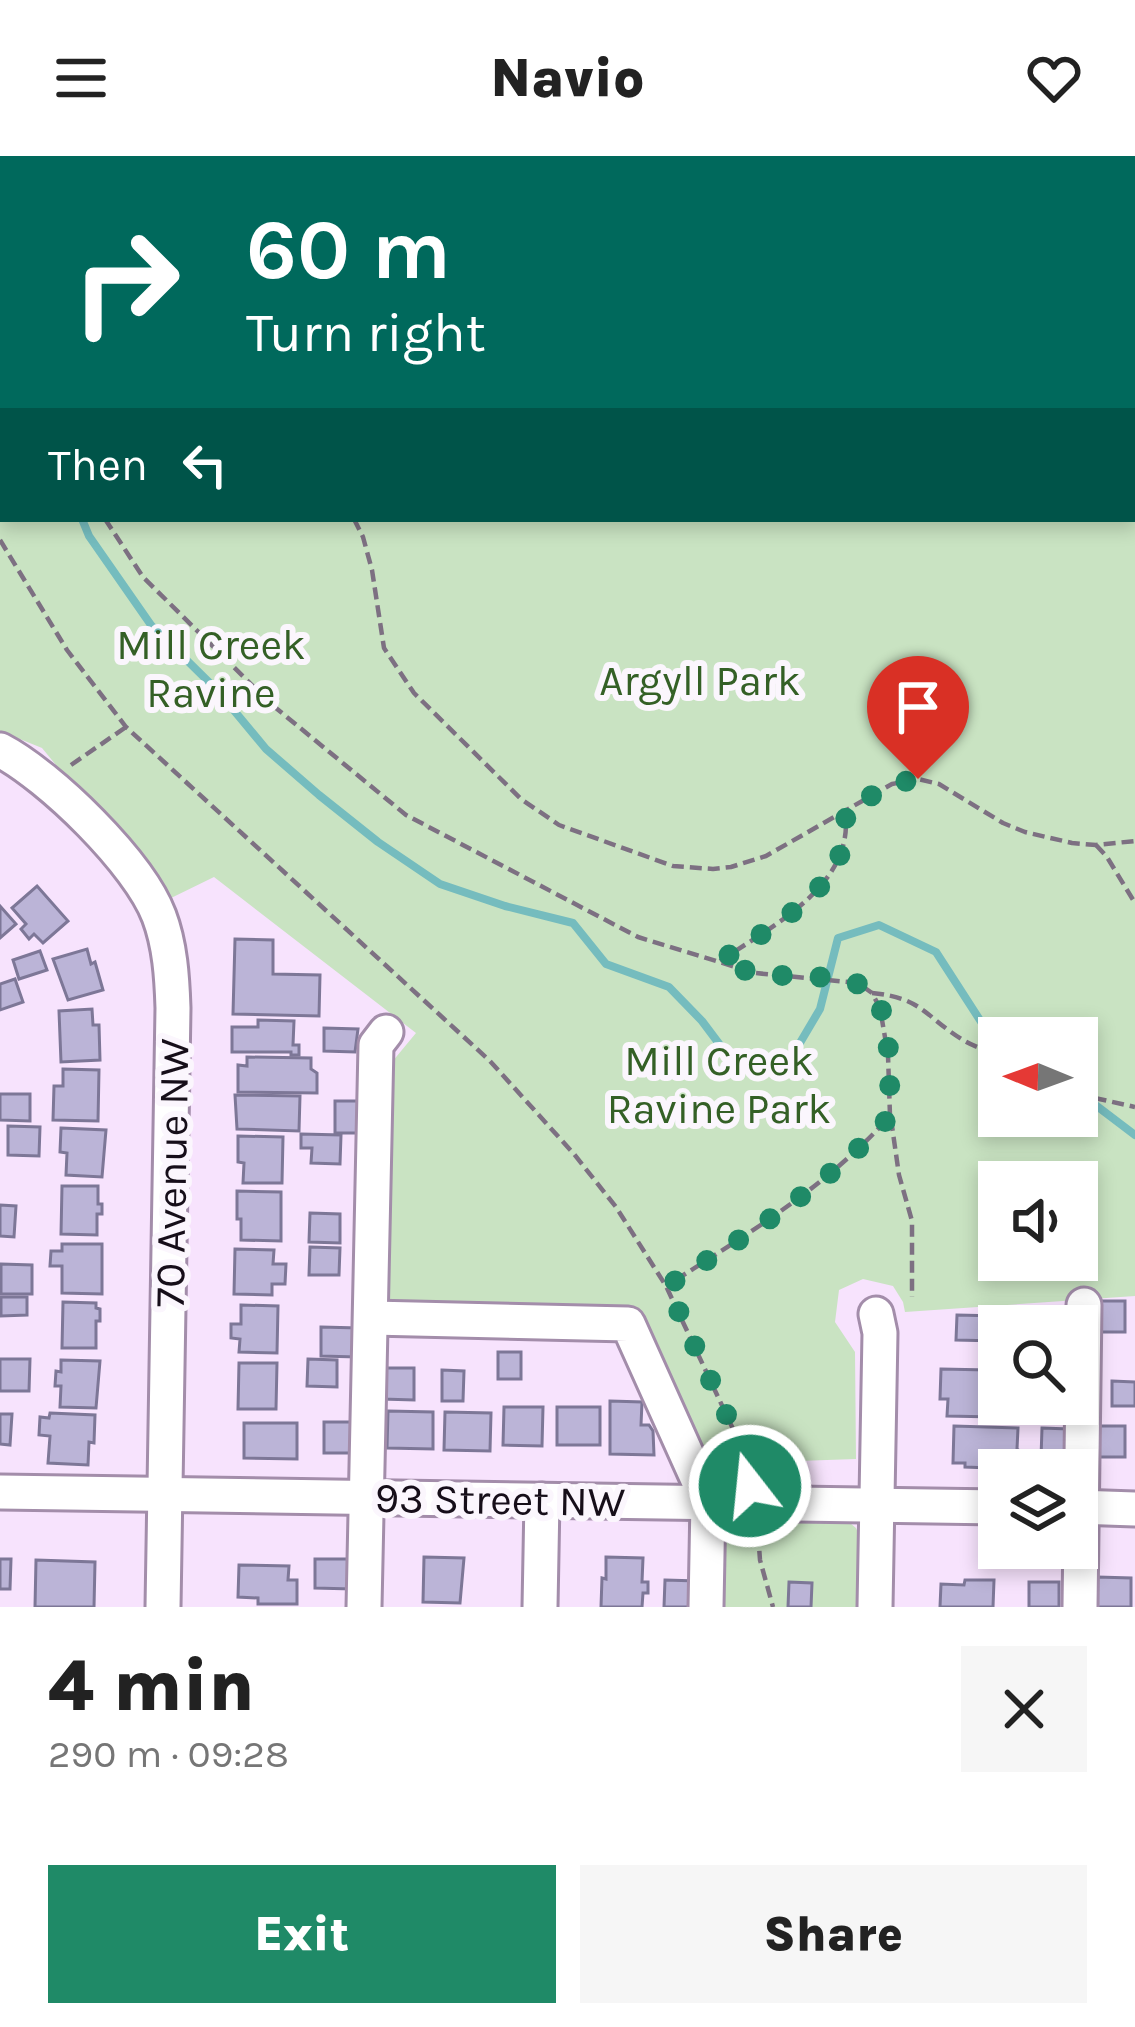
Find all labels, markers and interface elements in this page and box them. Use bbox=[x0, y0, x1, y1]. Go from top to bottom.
icon: menu bbox=[48, 45, 114, 111]
icon: heart bbox=[1021, 45, 1087, 111]
text: Navio bbox=[490, 46, 645, 110]
text: 60 m bbox=[246, 201, 451, 299]
icon: right bbox=[48, 204, 204, 360]
text: Turn right bbox=[246, 301, 486, 365]
icon: left bbox=[172, 432, 238, 498]
text: Then bbox=[48, 439, 148, 491]
park label: Mill Creek Ravine bbox=[116, 620, 306, 718]
park label: Argyll Park bbox=[599, 656, 801, 706]
pin bbox=[867, 656, 969, 779]
icon: arrive bbox=[885, 674, 951, 740]
north arrow bbox=[978, 1017, 1098, 1137]
map controls bbox=[978, 1017, 1098, 1569]
park label: Mill Creek Ravine Park bbox=[607, 1036, 831, 1134]
street label: 70 Avenue NW bbox=[145, 1038, 199, 1308]
button: sound bbox=[978, 1161, 1098, 1281]
button: search bbox=[978, 1305, 1098, 1425]
position arrow bbox=[687, 1423, 813, 1549]
button: layers bbox=[978, 1449, 1098, 1569]
street label: 93 Street NW bbox=[374, 1473, 626, 1527]
text: 4 min bbox=[48, 1644, 255, 1728]
button: close bbox=[961, 1646, 1087, 1772]
text: 290 m · 09:28 bbox=[48, 1731, 289, 1777]
button: Exit bbox=[48, 1865, 556, 2003]
button: Share bbox=[580, 1865, 1087, 2003]

